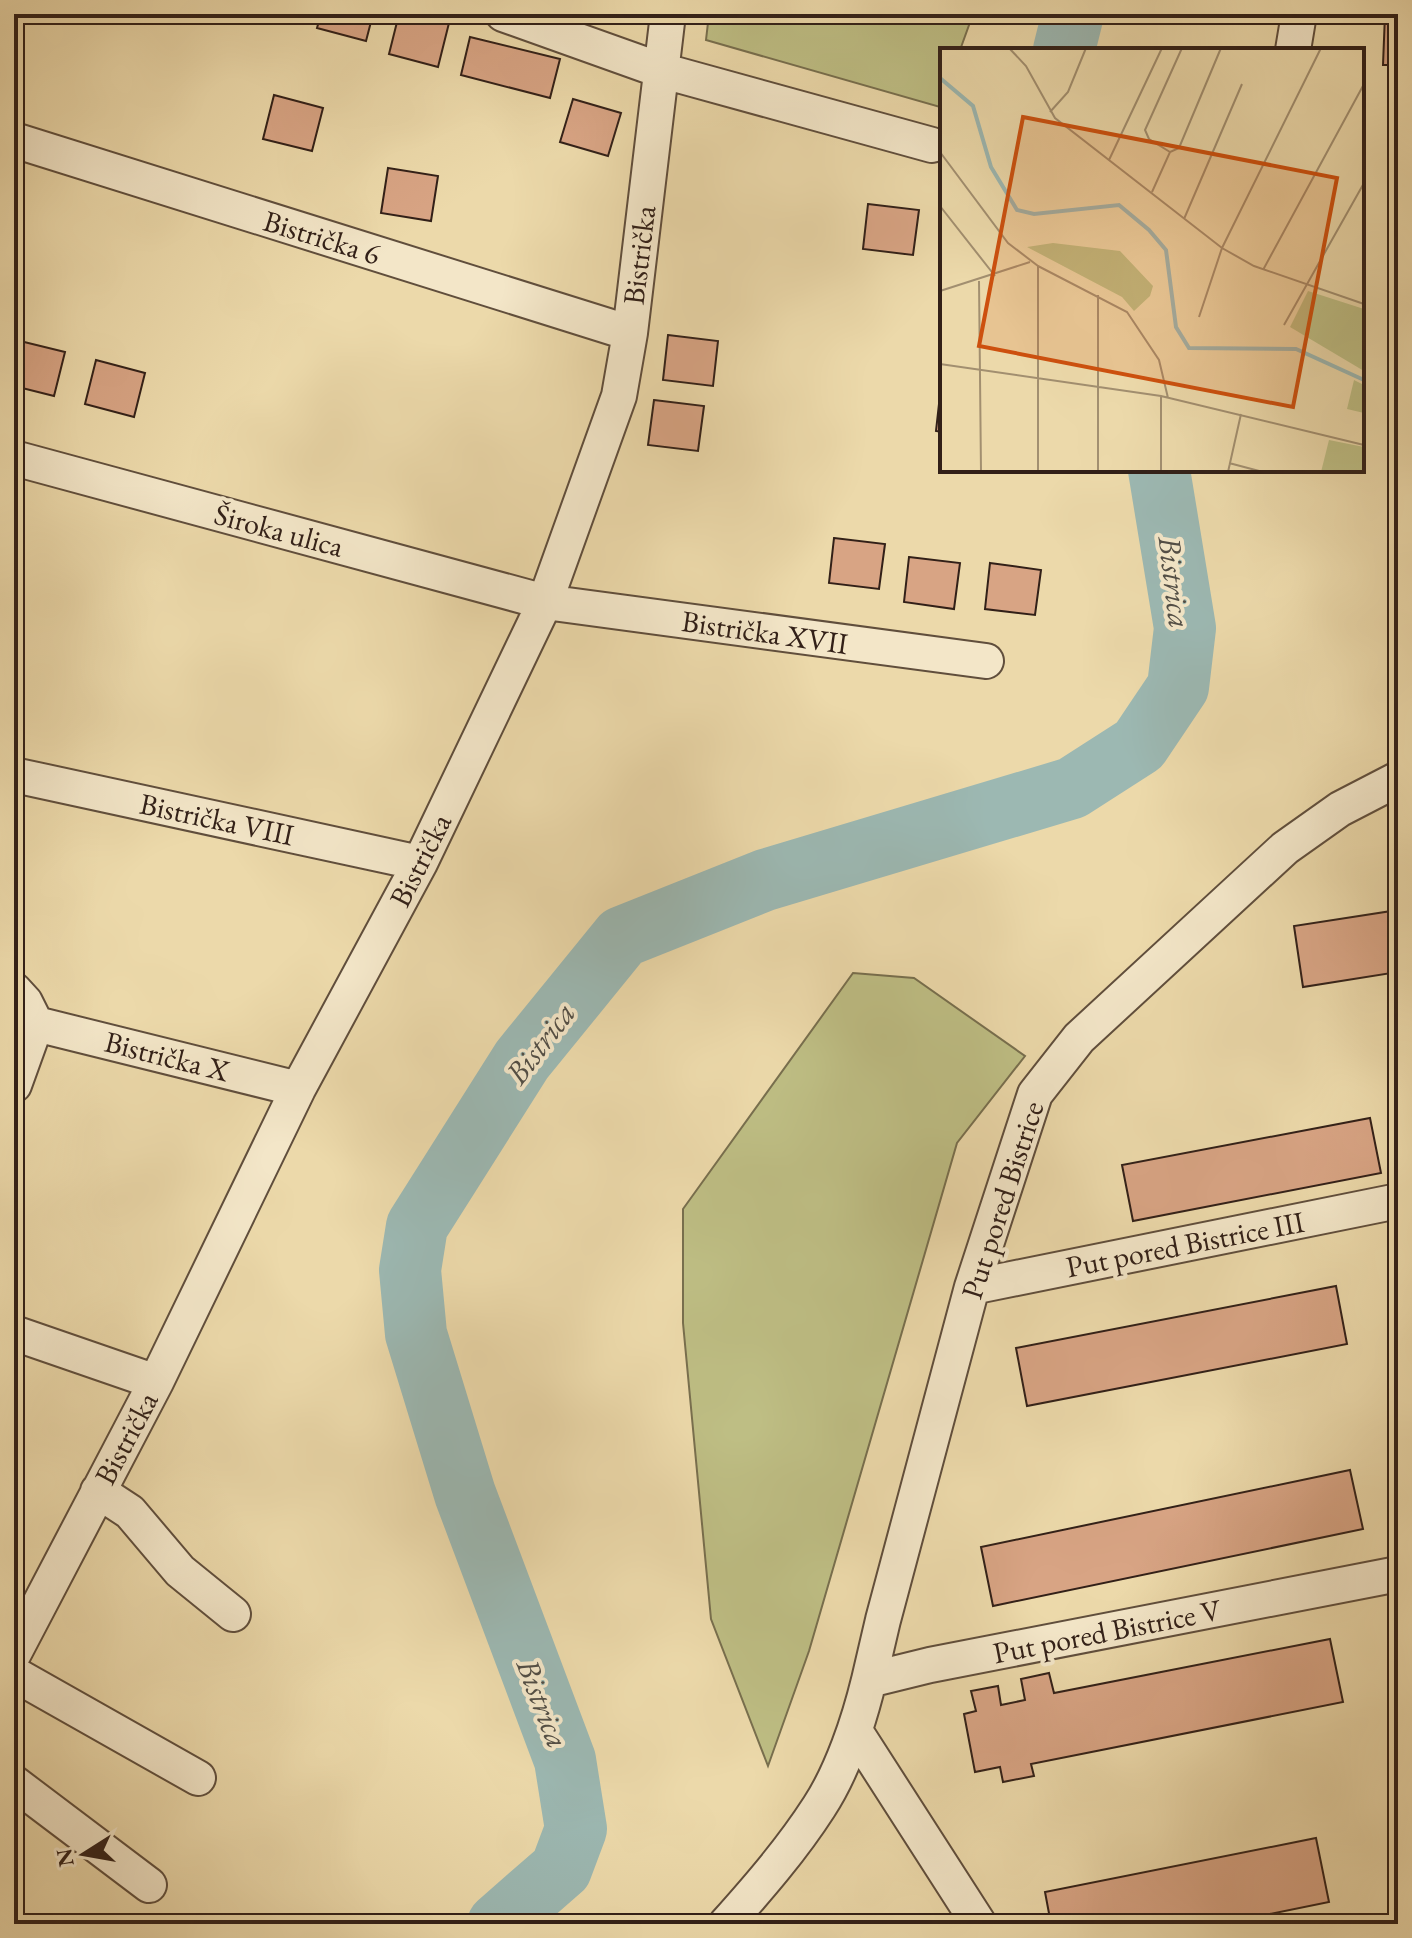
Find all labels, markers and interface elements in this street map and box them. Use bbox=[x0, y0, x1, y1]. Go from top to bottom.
inset map bbox=[940, 48, 1364, 472]
street label: Bistrička 6 bbox=[259, 201, 385, 273]
street label: Bistrička bbox=[614, 203, 664, 307]
street label: Široka ulica bbox=[210, 494, 348, 566]
water label: Bistrica bbox=[1148, 533, 1201, 630]
street label: Bistrička XVII bbox=[679, 601, 851, 663]
street label: Bistrička VIII bbox=[136, 784, 298, 854]
street label: Bistrička bbox=[380, 807, 460, 913]
water label: Bistrica bbox=[495, 993, 585, 1093]
street label: Bistrička X bbox=[101, 1022, 233, 1090]
street label: Put pored Bistrice bbox=[952, 1096, 1052, 1304]
street label: Put pored Bistrice III bbox=[1062, 1202, 1308, 1286]
street label: Bistrička bbox=[85, 1385, 167, 1491]
street label: Put pored Bistrice V bbox=[990, 1590, 1225, 1672]
water label: Bistrica bbox=[506, 1651, 579, 1754]
north arrow bbox=[44, 1814, 124, 1894]
text: N bbox=[49, 1846, 81, 1869]

